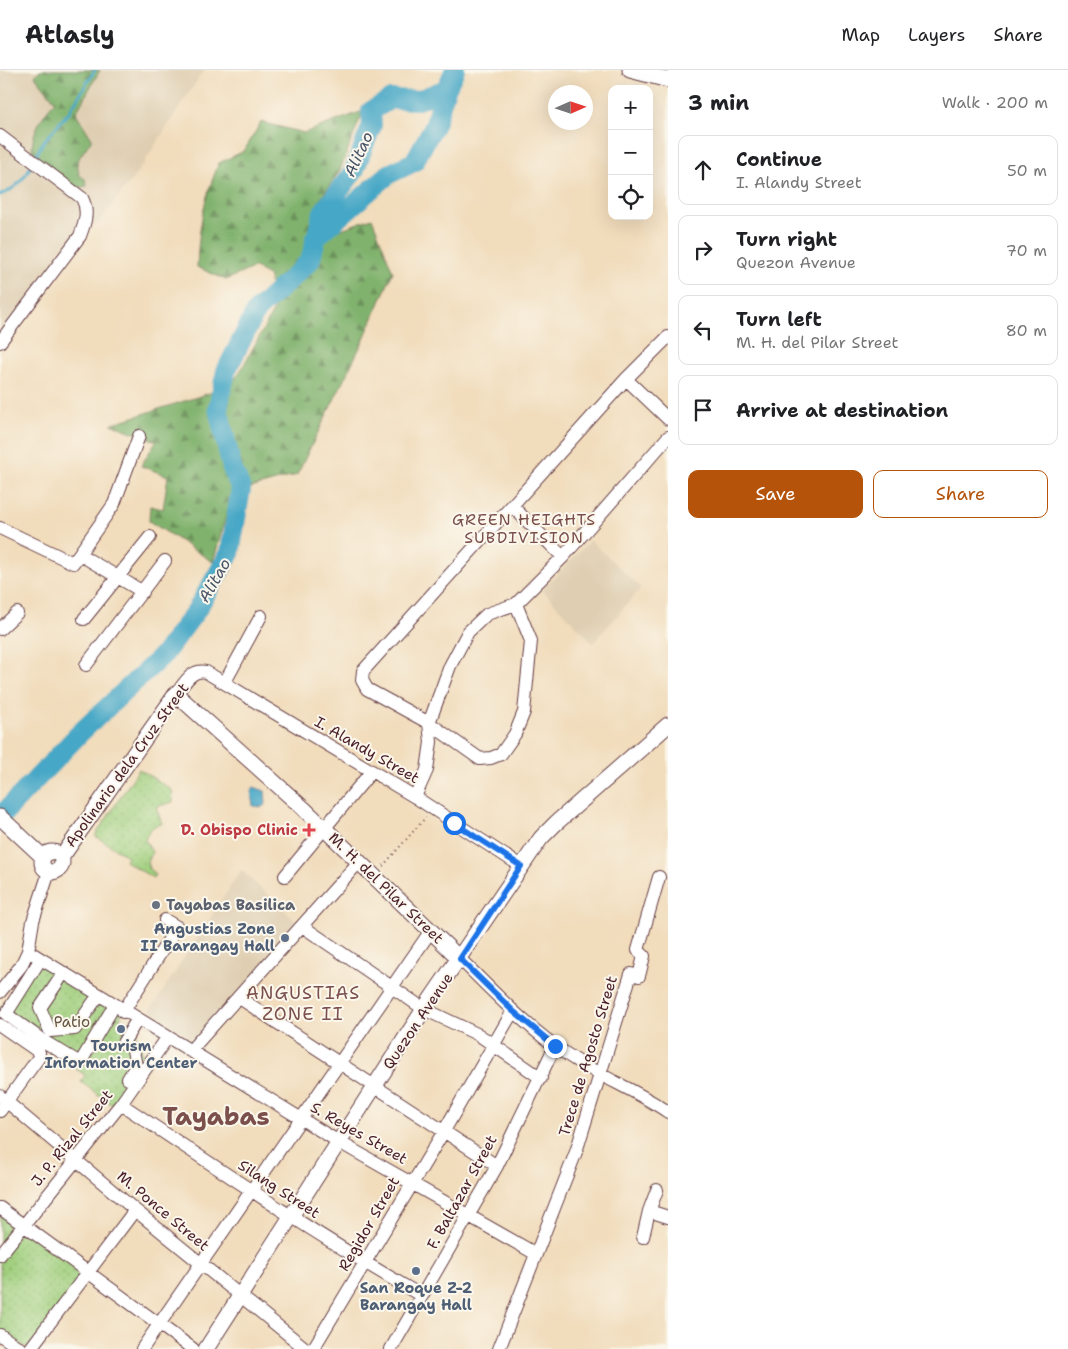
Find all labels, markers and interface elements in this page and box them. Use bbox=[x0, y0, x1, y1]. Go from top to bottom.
text: Atlasly bbox=[25, 19, 115, 51]
text: Map bbox=[842, 23, 880, 47]
text: Layers bbox=[908, 23, 965, 47]
text: Share bbox=[993, 23, 1043, 47]
north arrow bbox=[548, 85, 593, 130]
map controls bbox=[608, 85, 653, 220]
button: + bbox=[608, 85, 653, 130]
text: 3 min bbox=[688, 89, 749, 117]
text: Walk · 200 m bbox=[942, 92, 1048, 113]
water label: Alitao bbox=[339, 128, 378, 180]
button: − bbox=[608, 130, 653, 175]
text: Continue bbox=[736, 147, 822, 172]
icon: ahead bbox=[689, 156, 717, 184]
text: 50 m bbox=[1007, 160, 1047, 181]
text: I. Alandy Street bbox=[736, 172, 862, 193]
button: locate bbox=[608, 175, 653, 220]
text: Turn right bbox=[736, 227, 837, 252]
icon: right bbox=[689, 236, 717, 264]
text: 70 m bbox=[1006, 240, 1047, 261]
text: Quezon Avenue bbox=[736, 252, 856, 273]
text: Turn left bbox=[736, 307, 822, 332]
icon: left bbox=[689, 316, 717, 344]
text: 80 m bbox=[1006, 320, 1047, 341]
text: M. H. del Pilar Street bbox=[736, 332, 899, 353]
icon: arrive bbox=[689, 396, 717, 424]
text: Arrive at destination bbox=[736, 398, 948, 423]
button: Save bbox=[688, 470, 863, 518]
button: Share bbox=[873, 470, 1048, 518]
district label: GREEN HEIGHTS SUBDIVISION bbox=[452, 509, 596, 548]
water label: Alitao bbox=[193, 554, 236, 606]
street label: Apolinario dela Cruz Street bbox=[61, 679, 193, 851]
street label: I. Alandy Street bbox=[311, 712, 423, 788]
route start bbox=[443, 812, 466, 835]
place label: D. Obispo Clinic bbox=[181, 820, 298, 840]
marker: D. Obispo Clinic bbox=[302, 823, 316, 837]
street label: M. H. del Pilar Street bbox=[324, 828, 448, 948]
place label: Tayabas Basilica bbox=[166, 895, 296, 915]
marker: Tayabas Basilica bbox=[150, 899, 162, 911]
place label: Angustias Zone II Barangay Hall bbox=[141, 919, 275, 956]
marker: Angustias Zone II Barangay Hall bbox=[279, 932, 291, 944]
street label: Quezon Avenue bbox=[378, 969, 458, 1073]
street label: Trece de Agosto Street bbox=[554, 973, 622, 1139]
district label: ANGUSTIAS ZONE II bbox=[246, 981, 360, 1026]
park label: Patio bbox=[54, 1012, 90, 1032]
marker: Tourism Information Center bbox=[115, 1023, 127, 1035]
route end bbox=[544, 1035, 567, 1058]
place label: Tourism Information Center bbox=[44, 1036, 198, 1073]
street label: J. P. Rizal Street bbox=[27, 1085, 117, 1191]
street label: S. Reyes Street bbox=[307, 1097, 411, 1169]
district label: Tayabas bbox=[162, 1099, 270, 1133]
street label: F. Baltazar Street bbox=[422, 1131, 502, 1253]
street label: Silang Street bbox=[234, 1155, 324, 1223]
street label: M. Ponce Street bbox=[113, 1167, 213, 1255]
street label: Regidor Street bbox=[334, 1173, 404, 1275]
marker: San Roque Z-2 Barangay Hall bbox=[410, 1265, 422, 1277]
place label: San Roque Z-2 Barangay Hall bbox=[360, 1278, 473, 1315]

